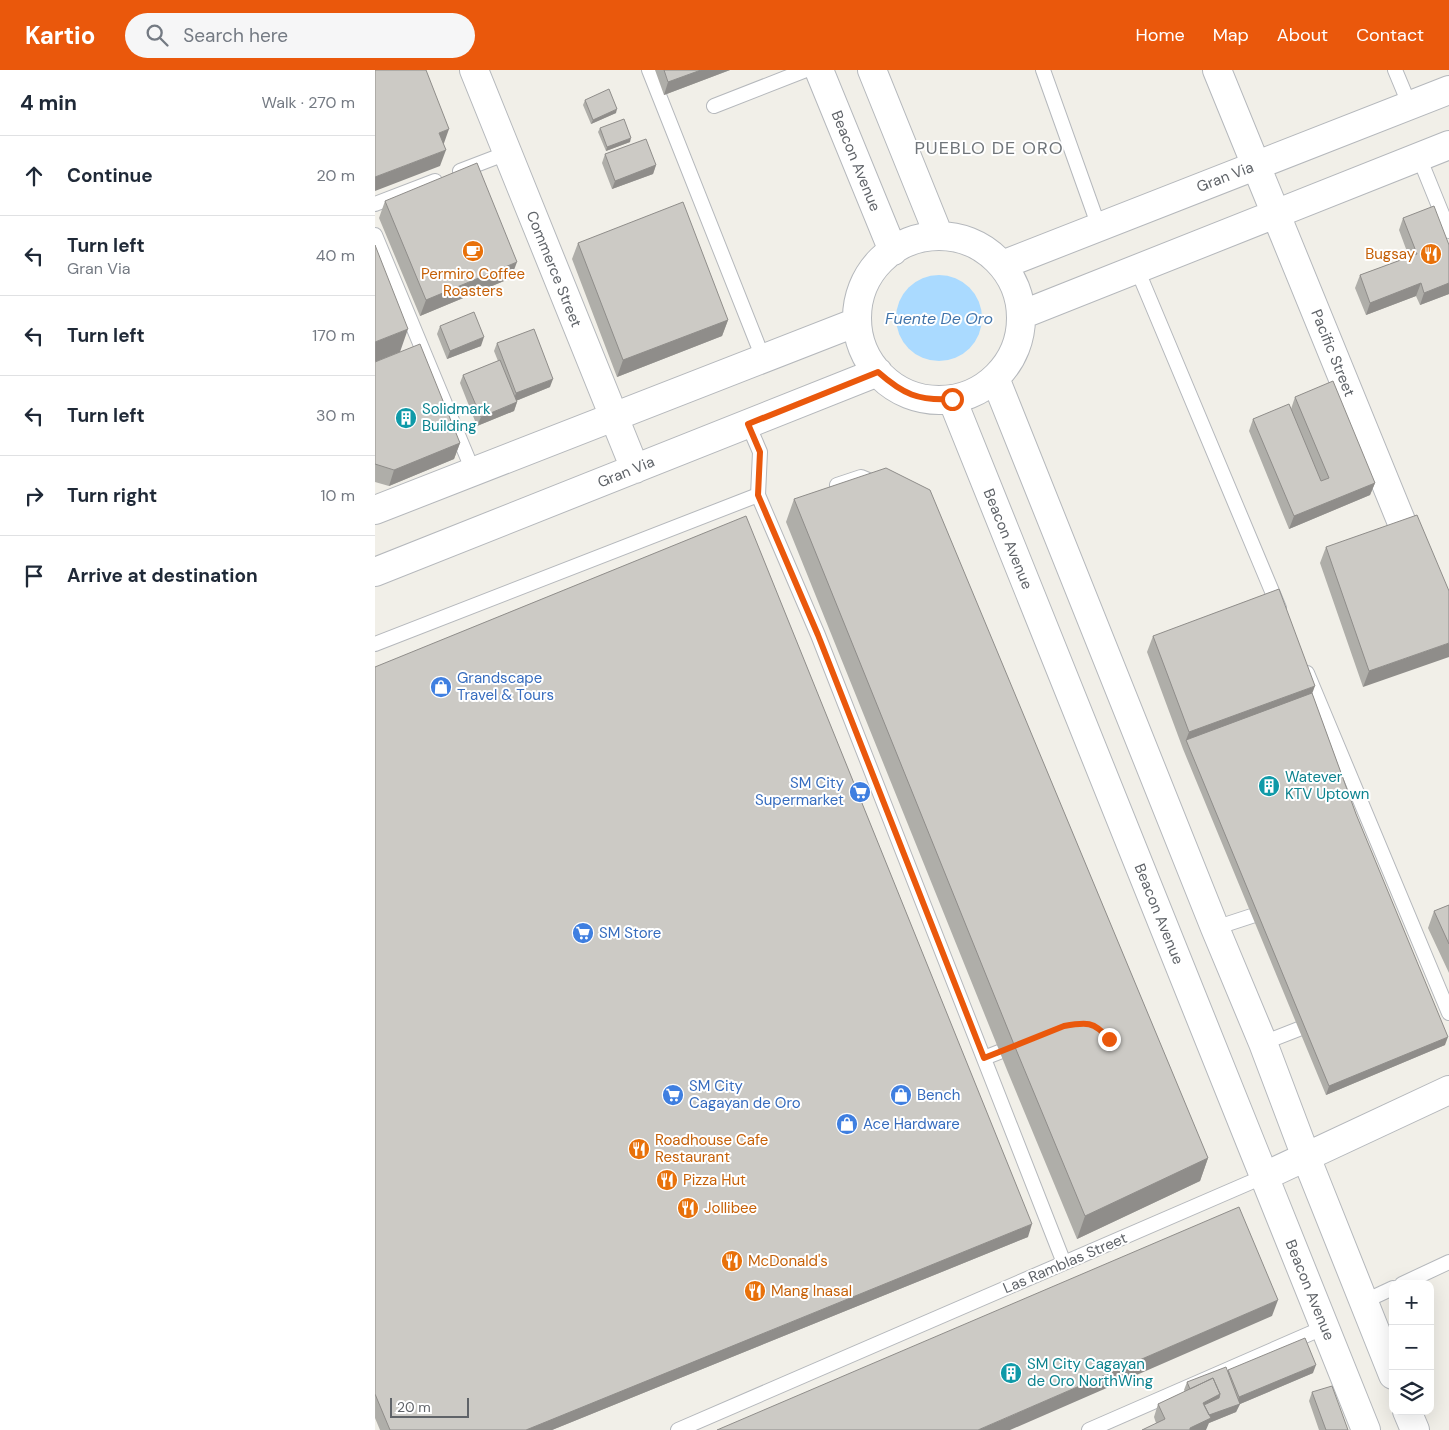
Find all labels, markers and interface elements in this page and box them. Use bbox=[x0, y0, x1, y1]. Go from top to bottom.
search box bbox=[125, 13, 475, 58]
text: Kartio bbox=[25, 20, 95, 51]
icon: search bbox=[143, 21, 171, 49]
text: Search here bbox=[183, 23, 288, 48]
text: Home bbox=[1135, 23, 1185, 47]
text: Map bbox=[1213, 23, 1249, 47]
text: About bbox=[1277, 23, 1328, 47]
text: Contact bbox=[1356, 23, 1424, 47]
text: 4 min bbox=[20, 89, 77, 117]
text: Walk · 270 m bbox=[262, 92, 355, 113]
street label: Beacon Avenue bbox=[827, 108, 885, 214]
district label: PUEBLO DE ORO bbox=[914, 136, 1064, 160]
street label: Gran Via bbox=[1194, 157, 1256, 197]
icon: ahead bbox=[20, 162, 48, 190]
text: Continue bbox=[67, 163, 153, 188]
text: 20 m bbox=[316, 165, 355, 186]
street label: Commerce Street bbox=[522, 208, 586, 330]
text: Turn left bbox=[67, 233, 145, 258]
cafe icon: Permiro Coffee Roasters bbox=[461, 239, 485, 263]
icon: left bbox=[20, 242, 48, 270]
restaurant icon: Bugsay bbox=[1419, 242, 1443, 266]
place label: Bugsay bbox=[1365, 244, 1416, 264]
text: 40 m bbox=[316, 245, 355, 266]
text: Gran Via bbox=[67, 258, 130, 279]
place label: Permiro Coffee Roasters bbox=[421, 264, 525, 301]
street label: Pacific Street bbox=[1306, 306, 1360, 400]
water label: Fuente De Oro bbox=[885, 308, 993, 329]
icon: left bbox=[20, 322, 48, 350]
text: Turn left bbox=[67, 323, 145, 348]
text: 170 m bbox=[312, 325, 355, 346]
route start bbox=[941, 388, 964, 411]
place label: Solidmark Building bbox=[422, 399, 491, 436]
icon: left bbox=[20, 402, 48, 430]
text: Turn left bbox=[67, 403, 145, 428]
text: 30 m bbox=[316, 405, 355, 426]
building icon: Solidmark Building bbox=[394, 406, 418, 430]
street label: Gran Via bbox=[595, 452, 657, 492]
icon: right bbox=[20, 482, 48, 510]
text: Turn right bbox=[67, 483, 157, 508]
text: 10 m bbox=[321, 485, 355, 506]
street label: Beacon Avenue bbox=[979, 486, 1037, 592]
icon: arrive bbox=[20, 562, 48, 590]
text: Arrive at destination bbox=[67, 563, 258, 588]
place label: Grandscape Travel & Tours bbox=[457, 668, 554, 705]
shop icon: Grandscape Travel & Tours bbox=[429, 675, 453, 699]
place label: Watever KTV Uptown bbox=[1285, 767, 1369, 804]
place label: SM City Supermarket bbox=[755, 773, 845, 810]
building icon: Watever KTV Uptown bbox=[1257, 774, 1281, 798]
supermarket icon: SM City Supermarket bbox=[848, 780, 872, 804]
street label: Beacon Avenue bbox=[1130, 861, 1188, 967]
supermarket icon: SM Store bbox=[571, 921, 595, 945]
place label: SM Store bbox=[599, 923, 661, 943]
route end bbox=[1098, 1028, 1121, 1051]
place label: SM City Cagayan de Oro bbox=[689, 1076, 801, 1113]
supermarket icon: SM City Cagayan de Oro bbox=[661, 1083, 685, 1107]
shop icon: Bench bbox=[889, 1083, 913, 1107]
place label: Bench bbox=[917, 1085, 960, 1105]
shop icon: Ace Hardware bbox=[835, 1112, 859, 1136]
place label: Ace Hardware bbox=[863, 1114, 960, 1134]
place label: Roadhouse Cafe Restaurant bbox=[655, 1130, 768, 1167]
restaurant icon: Roadhouse Cafe Restaurant bbox=[627, 1137, 651, 1161]
restaurant icon: Pizza Hut bbox=[655, 1168, 679, 1192]
place label: Pizza Hut bbox=[683, 1170, 746, 1190]
restaurant icon: Jollibee bbox=[676, 1196, 700, 1220]
place label: Jollibee bbox=[704, 1198, 757, 1218]
street label: Las Ramblas Street bbox=[1000, 1228, 1130, 1298]
street label: Beacon Avenue bbox=[1281, 1237, 1339, 1343]
restaurant icon: McDonald's bbox=[720, 1249, 744, 1273]
place label: McDonald's bbox=[748, 1251, 828, 1271]
restaurant icon: Mang Inasal bbox=[743, 1279, 767, 1303]
map controls bbox=[1389, 1280, 1434, 1415]
button: + bbox=[1389, 1280, 1434, 1325]
place label: Mang Inasal bbox=[771, 1281, 852, 1301]
button: − bbox=[1389, 1325, 1434, 1370]
place label: SM City Cagayan de Oro NorthWing bbox=[1027, 1354, 1153, 1391]
building icon: SM City Cagayan de Oro NorthWing bbox=[999, 1361, 1023, 1385]
button: layers bbox=[1389, 1370, 1434, 1415]
scale bar bbox=[390, 1395, 469, 1418]
text: 20 m bbox=[397, 1398, 431, 1416]

